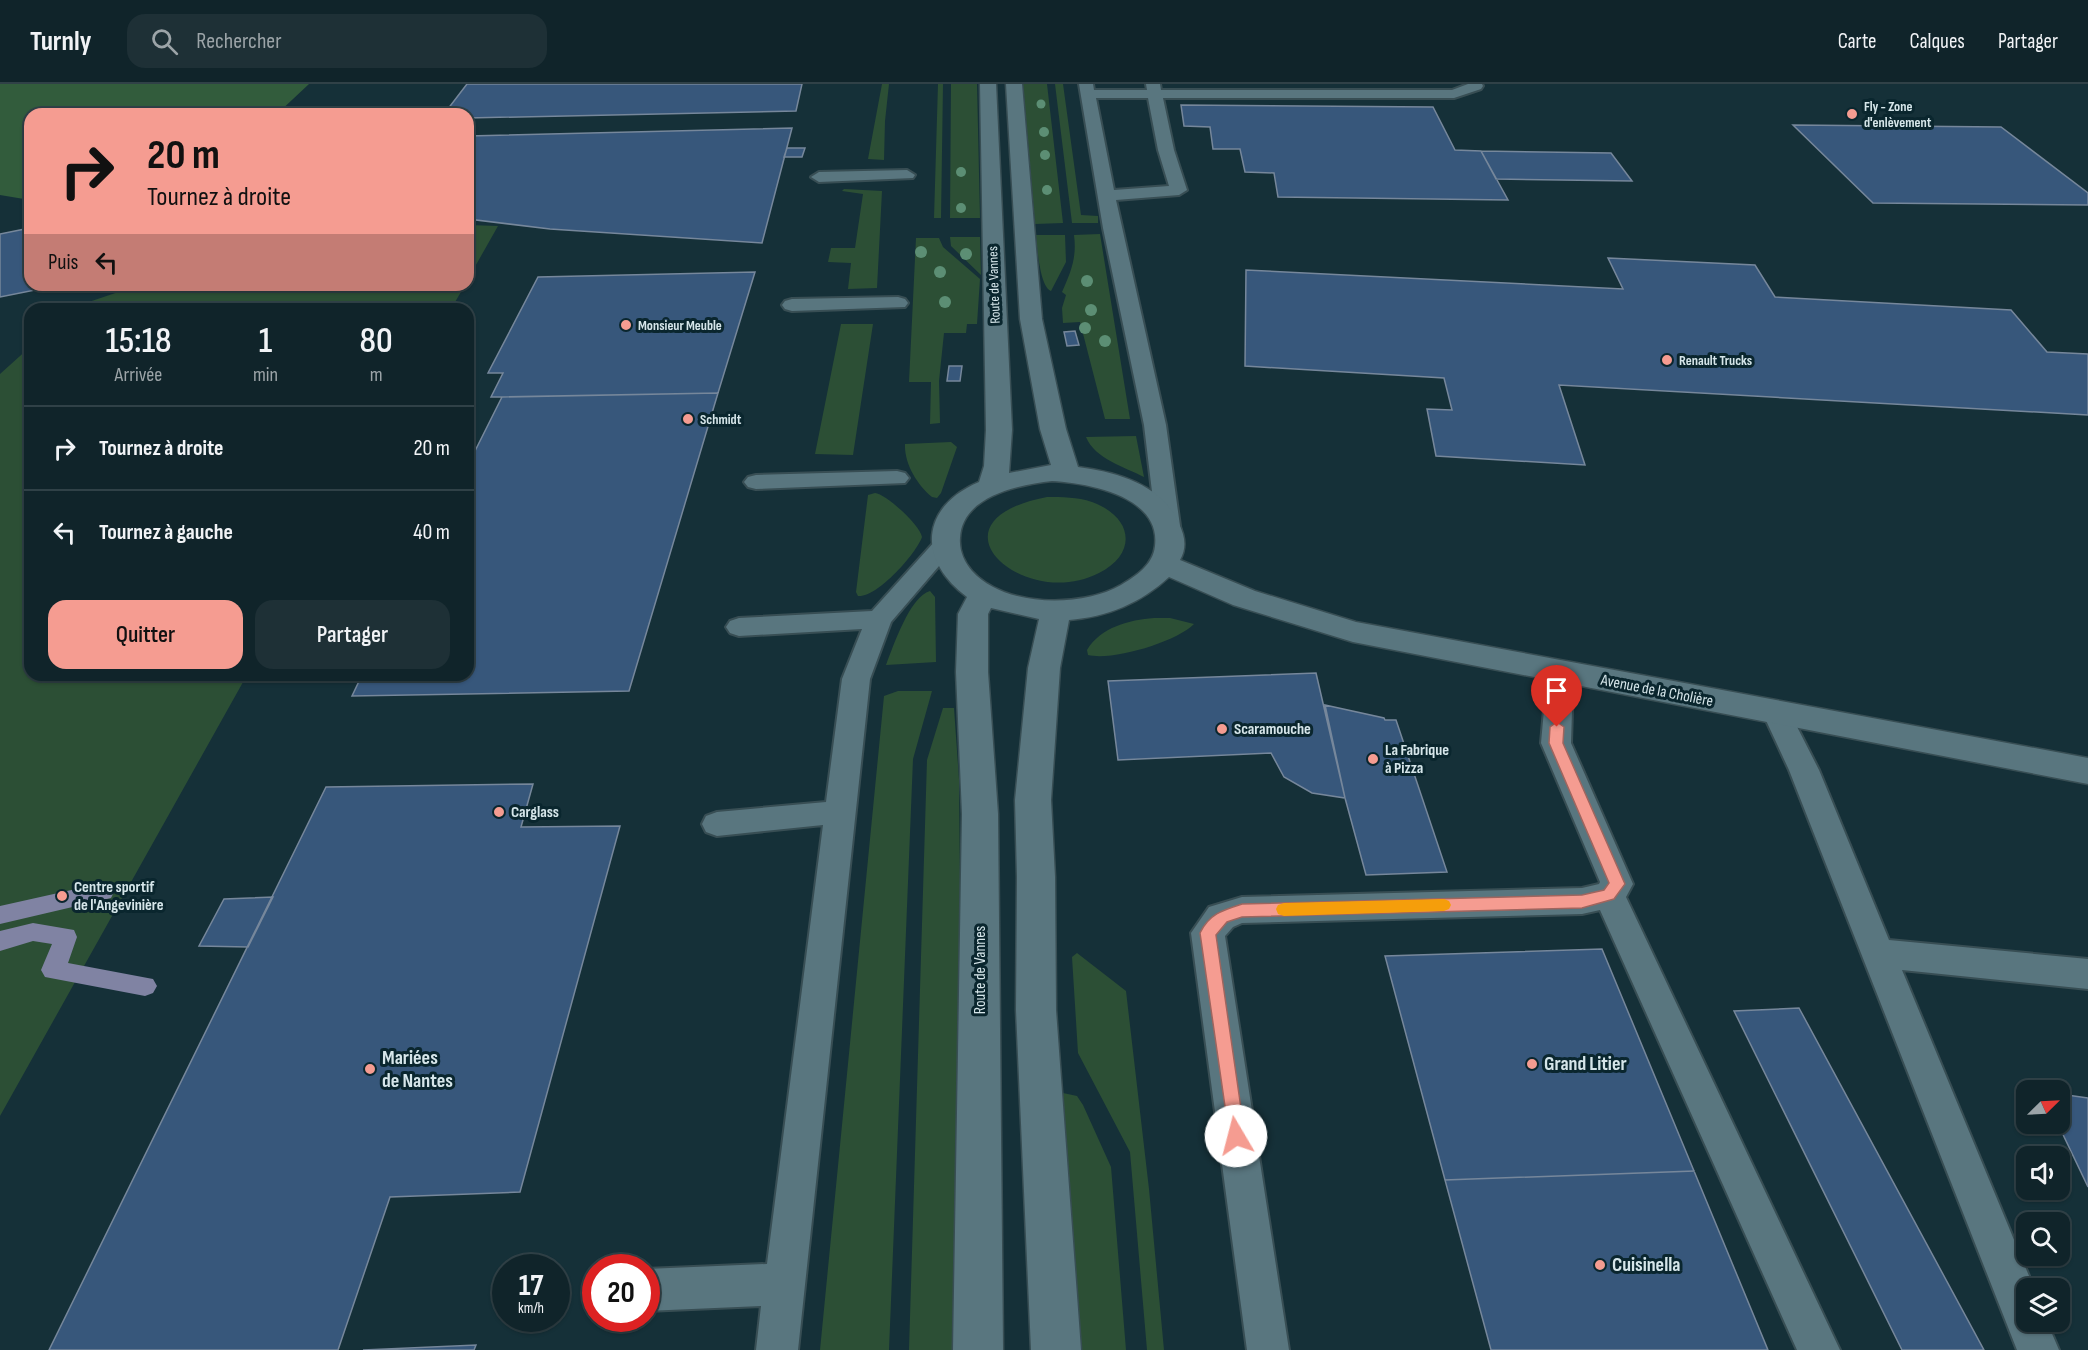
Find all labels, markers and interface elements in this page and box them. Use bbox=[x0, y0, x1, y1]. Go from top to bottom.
search box bbox=[127, 14, 547, 68]
text: Turnly bbox=[30, 25, 91, 58]
icon: search bbox=[148, 25, 181, 58]
text: Rechercher bbox=[196, 28, 281, 55]
text: Carte bbox=[1838, 29, 1877, 54]
text: Calques bbox=[1910, 29, 1965, 54]
text: Partager bbox=[1998, 29, 2058, 54]
place label: Fly - Zone d'enlèvement bbox=[1864, 98, 1932, 131]
marker: Fly - Zone d'enlèvement bbox=[1845, 107, 1859, 121]
text: 20 m bbox=[147, 130, 220, 181]
icon: right bbox=[48, 132, 126, 210]
text: Tournez à droite bbox=[147, 181, 291, 213]
icon: left bbox=[90, 246, 123, 279]
street label: Route de Vannes bbox=[984, 246, 1004, 324]
text: Puis bbox=[48, 249, 78, 276]
place label: Monsieur Meuble bbox=[638, 317, 722, 334]
marker: Monsieur Meuble bbox=[619, 318, 633, 332]
text: 15:18 bbox=[105, 320, 172, 363]
text: 1 bbox=[259, 320, 272, 363]
text: 80 bbox=[359, 320, 393, 363]
place label: Renault Trucks bbox=[1679, 352, 1752, 369]
marker: Renault Trucks bbox=[1660, 353, 1674, 367]
text: Arrivée bbox=[115, 363, 162, 387]
text: min bbox=[253, 363, 278, 387]
text: m bbox=[370, 363, 382, 387]
place label: Schmidt bbox=[700, 411, 742, 428]
marker: Schmidt bbox=[681, 412, 695, 426]
icon: right bbox=[48, 432, 81, 465]
text: Tournez à droite bbox=[99, 435, 224, 462]
text: 20 m bbox=[414, 435, 450, 462]
icon: left bbox=[48, 516, 81, 549]
text: Tournez à gauche bbox=[99, 519, 233, 546]
text: 40 m bbox=[413, 519, 450, 546]
button: Quitter bbox=[48, 600, 243, 669]
button: Partager bbox=[255, 600, 450, 669]
pin bbox=[1531, 665, 1582, 727]
street label: Avenue de la Cholière bbox=[1598, 671, 1715, 711]
icon: arrive bbox=[1540, 674, 1573, 707]
place label: Scaramouche bbox=[1234, 720, 1311, 739]
marker: Scaramouche bbox=[1215, 722, 1229, 736]
place label: La Fabrique à Pizza bbox=[1385, 741, 1449, 778]
marker: La Fabrique à Pizza bbox=[1366, 752, 1380, 766]
place label: Carglass bbox=[511, 803, 559, 822]
marker: Carglass bbox=[492, 805, 506, 819]
place label: Centre sportif de l'Angevinière bbox=[74, 878, 164, 915]
marker: Centre sportif de l'Angevinière bbox=[55, 889, 69, 903]
street label: Route de Vannes bbox=[971, 925, 990, 1014]
place label: Mariées de Nantes bbox=[382, 1046, 453, 1093]
place label: Grand Litier bbox=[1544, 1052, 1627, 1076]
marker: Grand Litier bbox=[1525, 1057, 1539, 1071]
marker: Mariées de Nantes bbox=[363, 1062, 377, 1076]
north arrow bbox=[2016, 1080, 2070, 1134]
map controls bbox=[2016, 1080, 2070, 1332]
position arrow bbox=[1204, 1104, 1268, 1168]
button: sound bbox=[2016, 1146, 2070, 1200]
button: search bbox=[2016, 1212, 2070, 1266]
place label: Cuisinella bbox=[1612, 1253, 1680, 1277]
speed limit sign: 20 bbox=[582, 1254, 660, 1332]
marker: Cuisinella bbox=[1593, 1258, 1607, 1272]
text: 17 bbox=[519, 1268, 543, 1304]
button: layers bbox=[2016, 1278, 2070, 1332]
text: km/h bbox=[518, 1299, 544, 1318]

